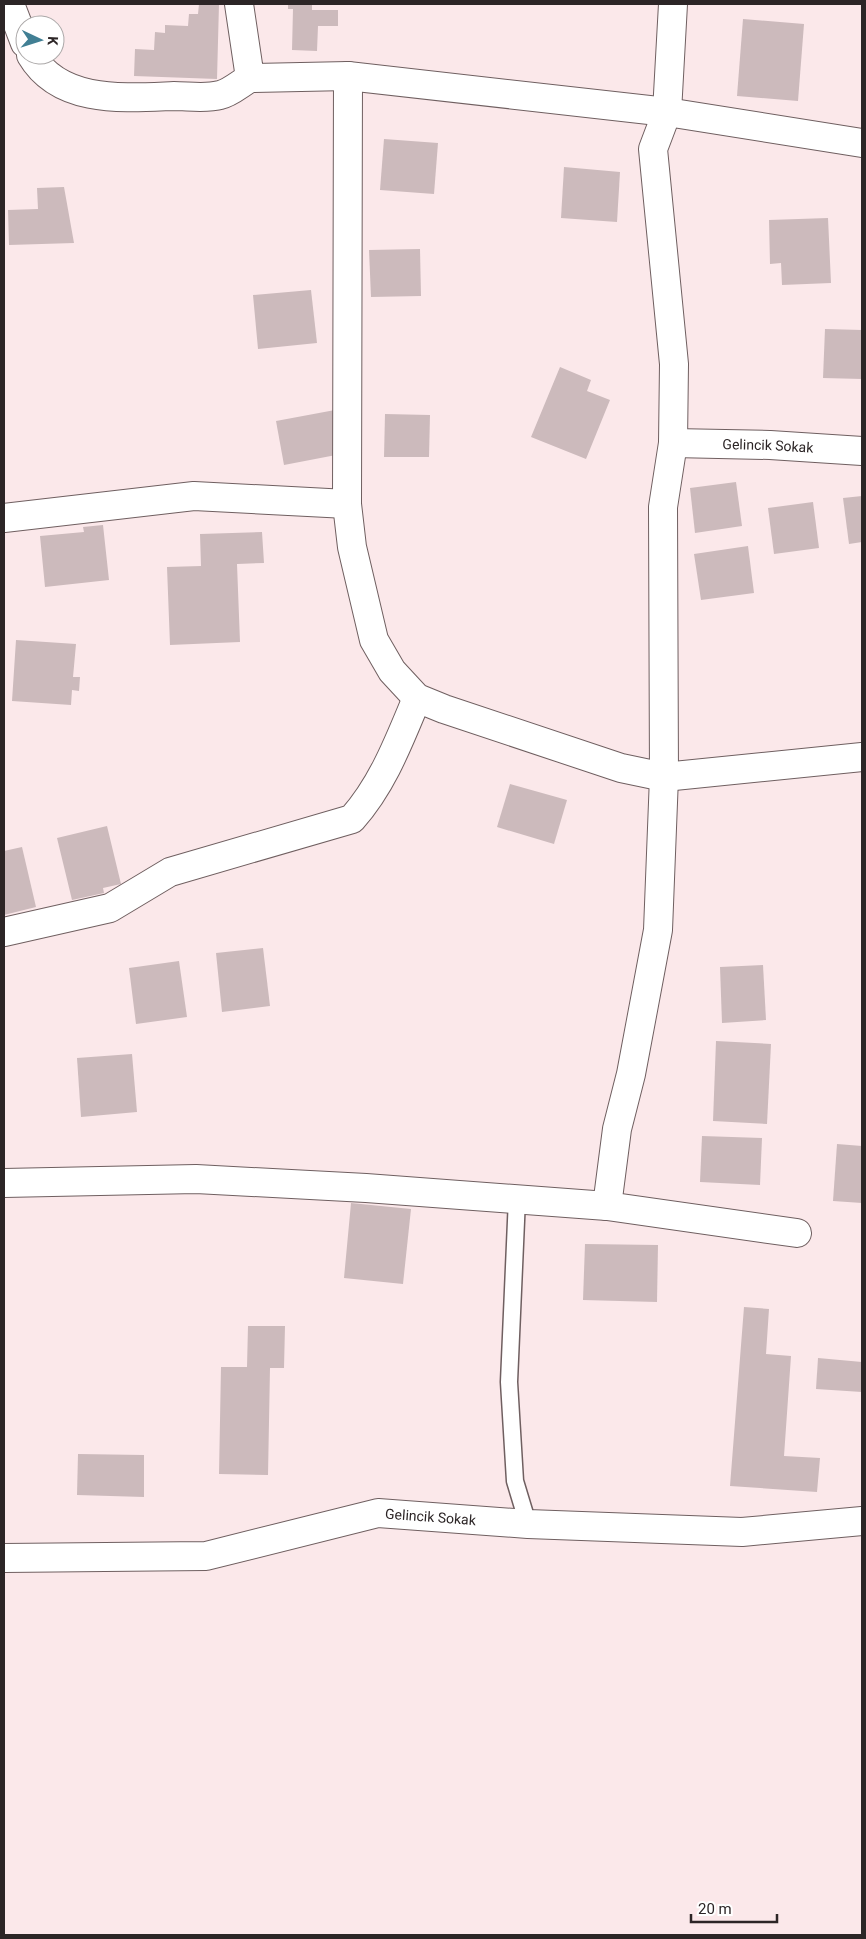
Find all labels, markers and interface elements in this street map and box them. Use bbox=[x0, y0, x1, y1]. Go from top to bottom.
north arrow bbox=[15, 15, 65, 65]
text: K bbox=[45, 36, 61, 46]
street label: Gelincik Sokak bbox=[722, 436, 815, 456]
street label: Gelincik Sokak bbox=[385, 1506, 477, 1528]
scale bar bbox=[691, 1892, 777, 1924]
text: 20 m bbox=[698, 1900, 732, 1918]

